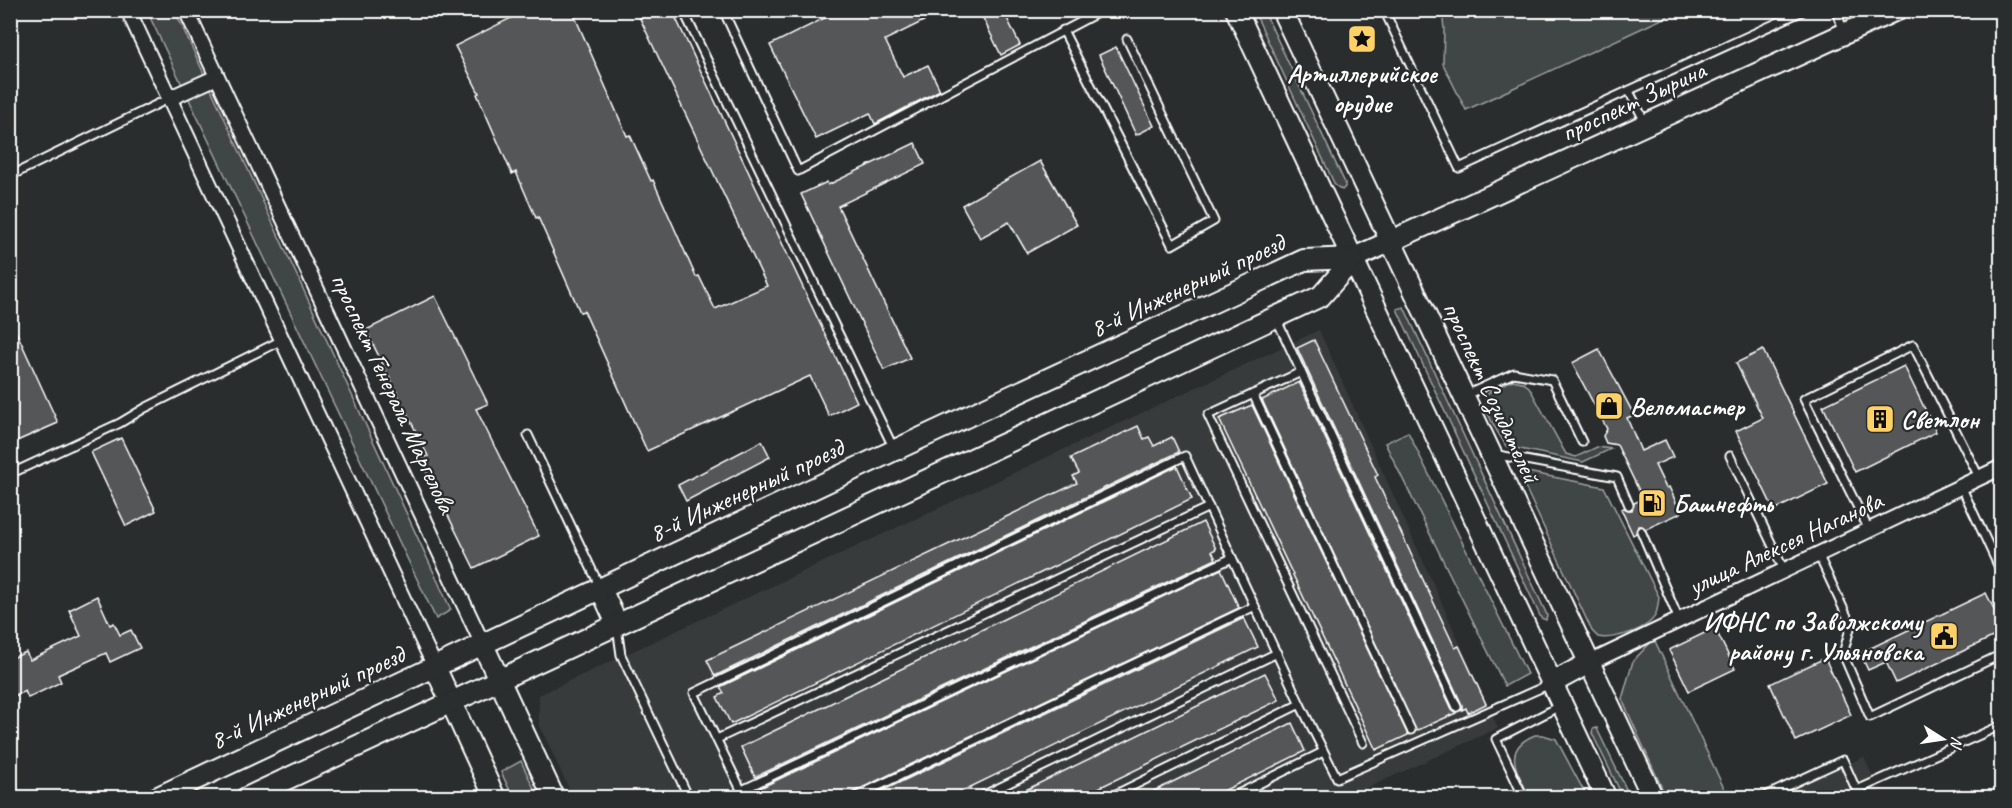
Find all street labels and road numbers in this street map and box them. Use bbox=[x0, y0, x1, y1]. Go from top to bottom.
street label: проспект Зырина bbox=[1556, 53, 1712, 149]
street label: 8-й Инженерный проезд bbox=[1085, 225, 1292, 345]
street label: проспект Генерала Маргелова bbox=[323, 268, 464, 520]
street label: проспект Созидателей bbox=[1434, 296, 1549, 491]
street label: 8-й Инженерный проезд bbox=[644, 430, 851, 550]
street label: улица Алексея Наганова bbox=[1681, 483, 1889, 604]
street label: 8-й Инженерный проезд bbox=[205, 637, 412, 757]

